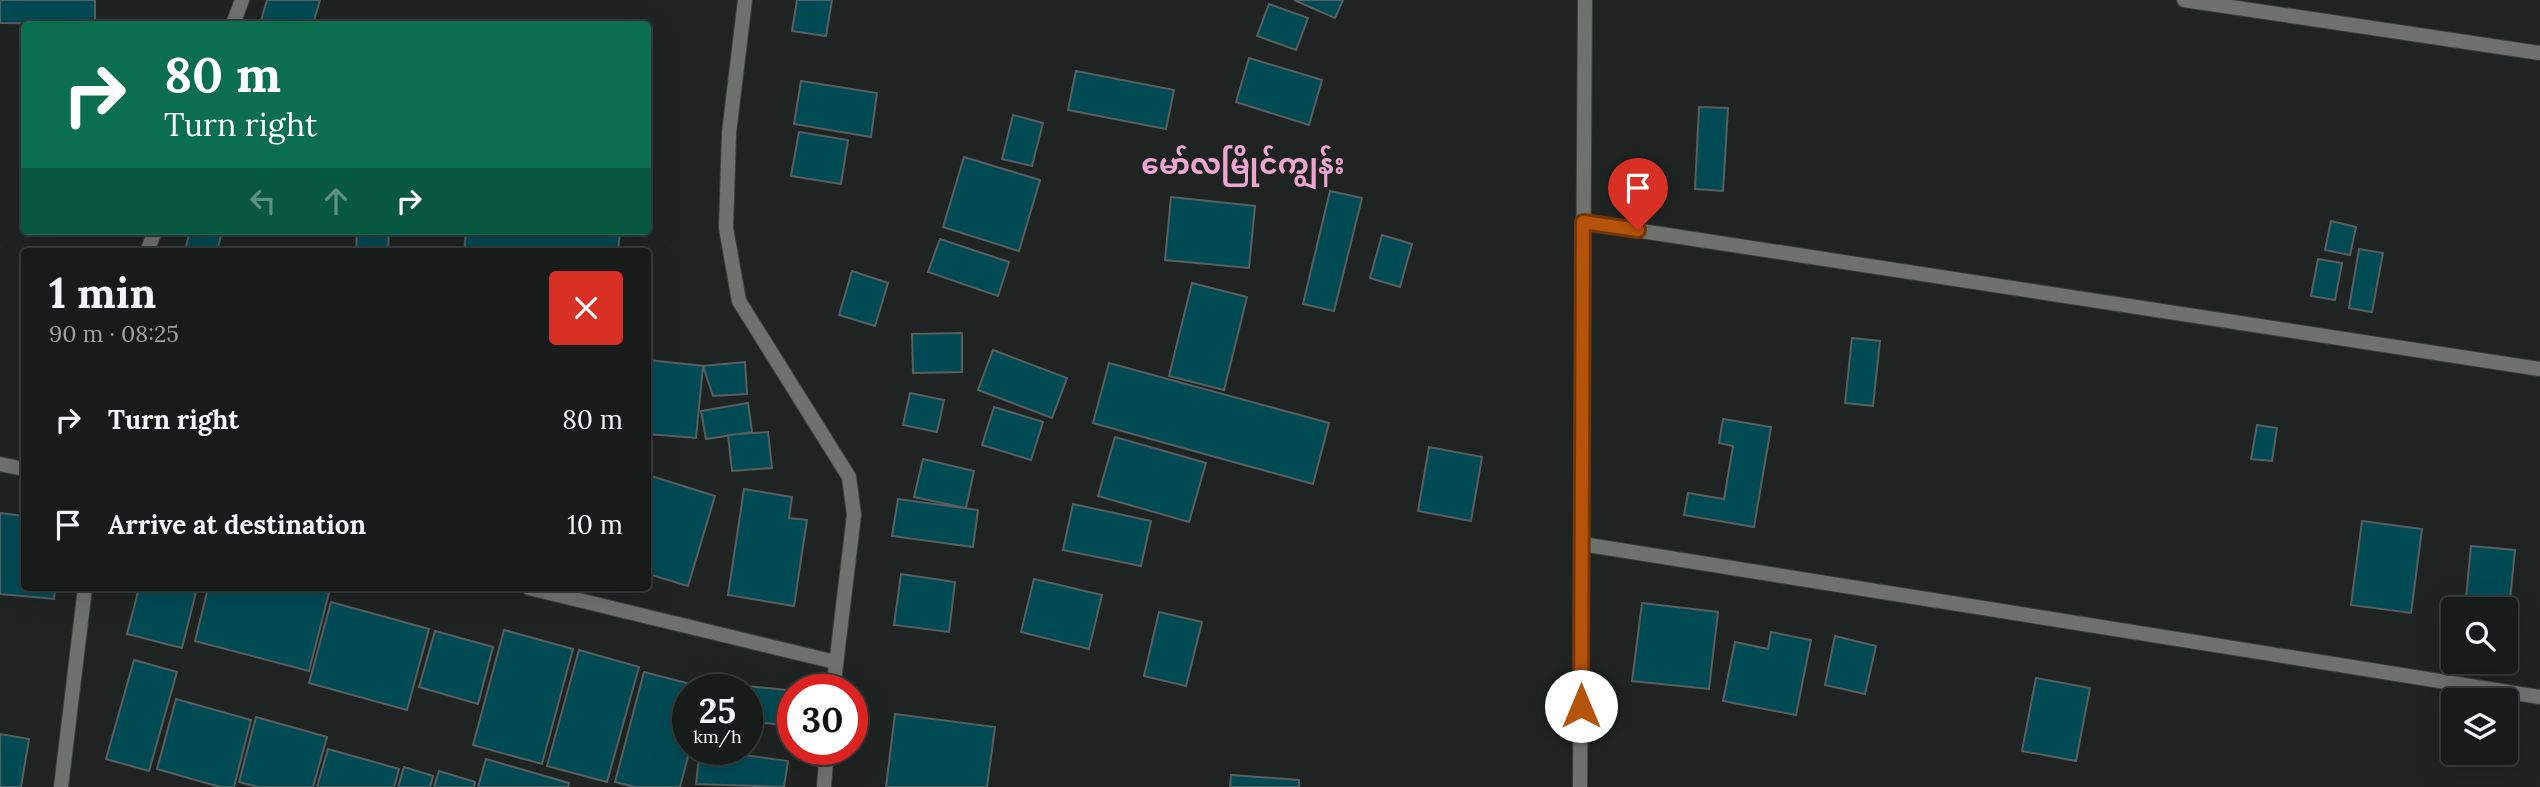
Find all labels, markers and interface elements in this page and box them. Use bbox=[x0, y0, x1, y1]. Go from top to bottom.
text: 80 m bbox=[164, 43, 281, 105]
icon: right bbox=[49, 49, 140, 140]
text: Turn right bbox=[164, 104, 317, 145]
district label: မော်လမြိုင်ကျွန်း bbox=[1141, 145, 1345, 190]
pin bbox=[1608, 158, 1668, 230]
icon: arrive bbox=[1619, 169, 1657, 207]
icon: left bbox=[244, 182, 282, 220]
icon: ahead bbox=[317, 182, 355, 220]
icon: right bbox=[390, 182, 428, 220]
text: 1 min bbox=[49, 266, 156, 320]
button: close bbox=[549, 271, 623, 345]
text: 90 m · 08:25 bbox=[49, 319, 179, 348]
icon: right bbox=[49, 401, 87, 439]
text: Turn right bbox=[108, 403, 239, 436]
text: 80 m bbox=[562, 403, 623, 436]
icon: arrive bbox=[49, 506, 87, 544]
text: Arrive at destination bbox=[108, 508, 366, 541]
text: 10 m bbox=[567, 508, 623, 541]
map controls bbox=[2441, 597, 2518, 765]
button: search bbox=[2441, 597, 2518, 674]
position arrow bbox=[1544, 669, 1618, 743]
speed limit sign: 30 bbox=[777, 674, 868, 765]
text: 25 bbox=[699, 688, 736, 733]
button: layers bbox=[2441, 688, 2518, 765]
text: km/h bbox=[693, 725, 742, 748]

